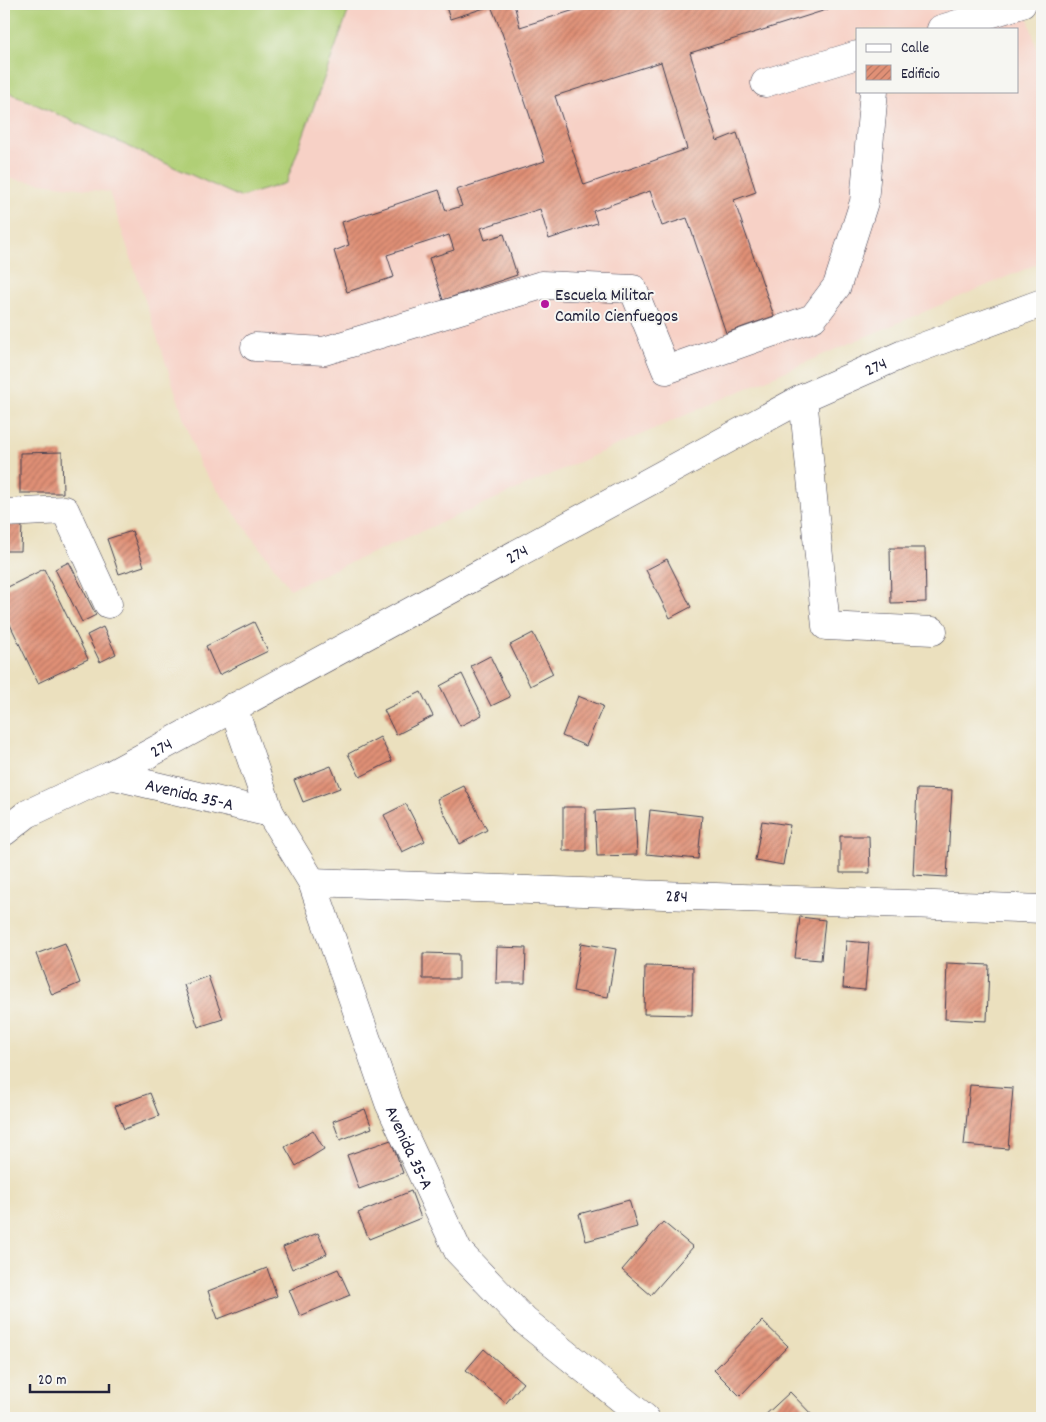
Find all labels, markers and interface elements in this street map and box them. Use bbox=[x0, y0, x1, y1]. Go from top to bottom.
legend bbox=[856, 28, 1018, 92]
text: Calle bbox=[901, 38, 930, 60]
text: Edificio bbox=[901, 64, 940, 86]
place label: Escuela Militar Camilo Cienfuegos bbox=[555, 284, 678, 330]
marker: Escuela Militar Camilo Cienfuegos bbox=[539, 298, 551, 310]
street label: 274 bbox=[861, 352, 892, 384]
street label: 274 bbox=[502, 540, 534, 572]
street label: 274 bbox=[146, 733, 178, 766]
street label: Avenida 35-A bbox=[142, 774, 236, 819]
street label: 284 bbox=[665, 885, 688, 911]
street label: Avenida 35-A bbox=[377, 1102, 438, 1195]
scale bar bbox=[30, 1362, 109, 1394]
text: 20 m bbox=[38, 1370, 66, 1392]

